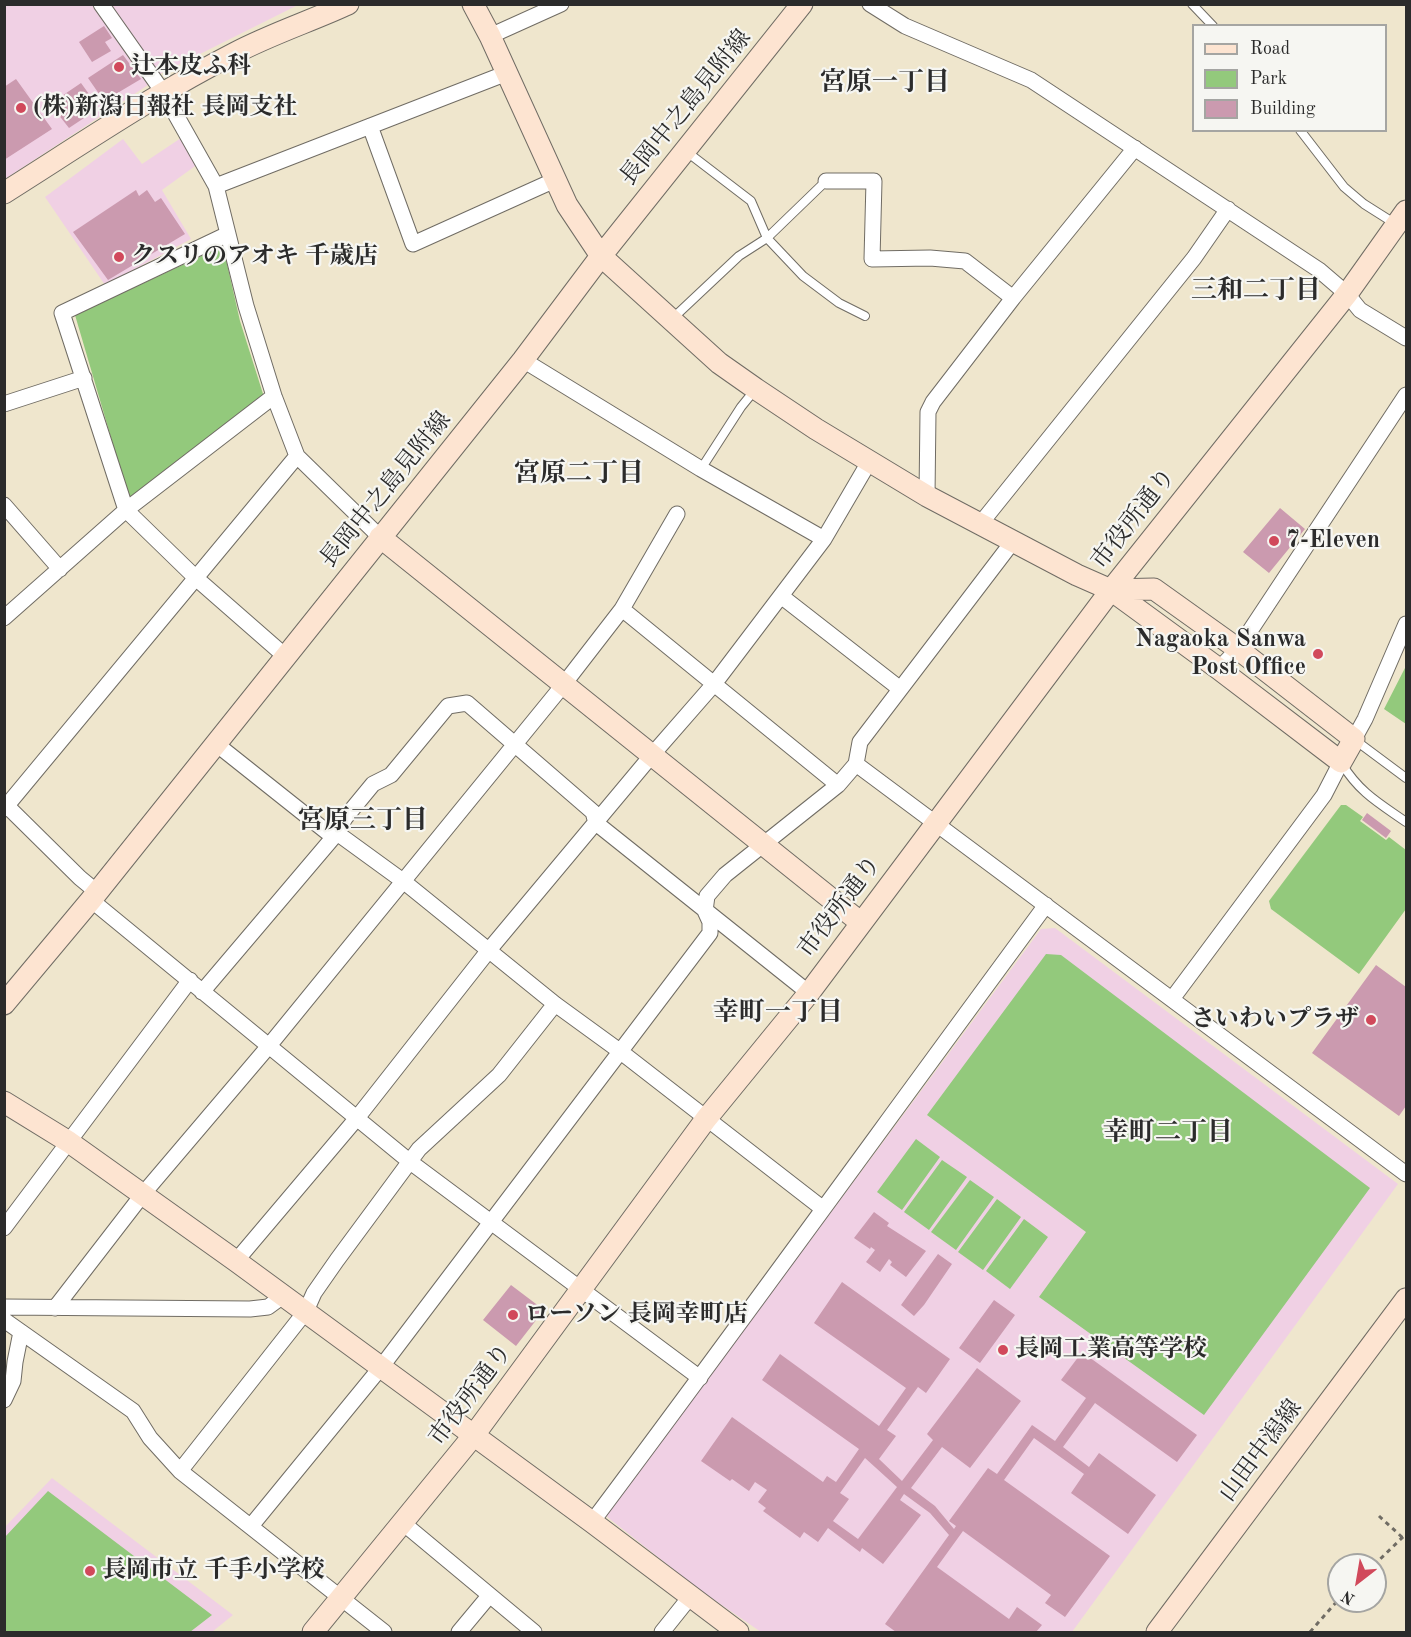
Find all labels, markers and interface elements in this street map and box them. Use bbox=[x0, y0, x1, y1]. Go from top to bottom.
street label: 長岡中之島見附線 bbox=[614, 24, 758, 192]
legend bbox=[1192, 24, 1387, 132]
text: Road bbox=[1250, 40, 1290, 58]
place label: 辻本皮ふ科 bbox=[131, 53, 251, 81]
marker: 辻本皮ふ科 bbox=[112, 60, 126, 74]
district label: 宮原一丁目 bbox=[820, 67, 950, 99]
text: Park bbox=[1250, 70, 1287, 88]
place label: (株)新潟日報社 長岡支社 bbox=[33, 94, 297, 122]
text: Building bbox=[1250, 100, 1315, 118]
marker: (株)新潟日報社 長岡支社 bbox=[14, 101, 28, 115]
place label: クスリのアオキ 千歳店 bbox=[131, 243, 378, 271]
marker: クスリのアオキ 千歳店 bbox=[112, 250, 126, 264]
district label: 三和二丁目 bbox=[1191, 275, 1321, 307]
street label: 長岡中之島見附線 bbox=[314, 406, 458, 574]
district label: 宮原二丁目 bbox=[514, 458, 644, 490]
street label: 市役所通り bbox=[1086, 463, 1182, 575]
place label: 7-Eleven bbox=[1286, 527, 1380, 555]
marker: 7-Eleven bbox=[1267, 534, 1281, 548]
place label: Nagaoka Sanwa Post Office bbox=[1135, 626, 1306, 682]
marker: Nagaoka Sanwa Post Office bbox=[1311, 647, 1325, 661]
district label: 宮原三丁目 bbox=[298, 805, 428, 837]
street label: 市役所通り bbox=[792, 850, 888, 964]
district label: 幸町一丁目 bbox=[713, 997, 843, 1029]
place label: さいわいプラザ bbox=[1191, 1006, 1359, 1034]
marker: さいわいプラザ bbox=[1364, 1013, 1378, 1027]
district label: 幸町二丁目 bbox=[1103, 1117, 1233, 1149]
place label: ローソン 長岡幸町店 bbox=[525, 1301, 748, 1329]
marker: ローソン 長岡幸町店 bbox=[506, 1308, 520, 1322]
place label: 長岡工業高等学校 bbox=[1015, 1336, 1207, 1364]
street label: 市役所通り bbox=[423, 1338, 519, 1452]
marker: 長岡工業高等学校 bbox=[996, 1343, 1010, 1357]
street label: 山田中潟線 bbox=[1213, 1394, 1309, 1508]
north arrow bbox=[1327, 1553, 1387, 1613]
place label: 長岡市立 千手小学校 bbox=[102, 1557, 325, 1585]
marker: 長岡市立 千手小学校 bbox=[83, 1564, 97, 1578]
text: N bbox=[1339, 1587, 1358, 1607]

